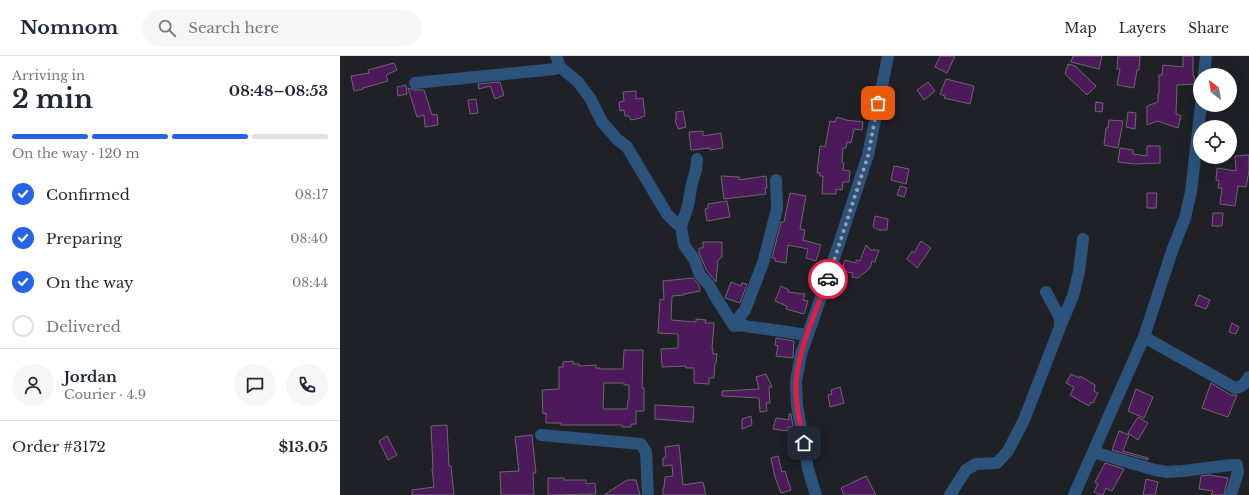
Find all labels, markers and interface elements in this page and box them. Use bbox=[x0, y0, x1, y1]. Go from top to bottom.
search box bbox=[142, 10, 422, 46]
text: Nomnom bbox=[20, 16, 118, 39]
icon: search bbox=[156, 17, 178, 39]
text: Search here bbox=[188, 18, 279, 37]
text: Map bbox=[1064, 19, 1097, 37]
text: Layers bbox=[1119, 19, 1166, 37]
text: Share bbox=[1188, 19, 1229, 37]
text: Arriving in bbox=[12, 67, 85, 84]
north arrow bbox=[1193, 68, 1237, 112]
map controls bbox=[1193, 68, 1237, 164]
text: 08:48–08:53 bbox=[229, 81, 328, 100]
text: 2 min bbox=[12, 83, 93, 115]
pin bbox=[861, 86, 895, 120]
icon: bag bbox=[867, 92, 889, 114]
button: locate bbox=[1193, 120, 1237, 164]
text: On the way · 120 m bbox=[12, 145, 139, 162]
icon: check bbox=[12, 183, 34, 205]
text: Confirmed bbox=[46, 185, 130, 204]
text: 08:17 bbox=[295, 186, 328, 203]
icon: check bbox=[12, 227, 34, 249]
text: Preparing bbox=[46, 229, 122, 248]
text: 08:40 bbox=[290, 230, 328, 247]
courier bbox=[808, 259, 848, 299]
icon: car bbox=[817, 268, 839, 290]
icon: check bbox=[12, 271, 34, 293]
text: On the way bbox=[46, 273, 134, 292]
text: 08:44 bbox=[292, 274, 328, 291]
text: Delivered bbox=[46, 317, 121, 336]
button: person bbox=[12, 364, 54, 406]
button: chat bbox=[234, 364, 276, 406]
button: phone bbox=[286, 364, 328, 406]
text: Jordan bbox=[64, 367, 117, 386]
text: Courier · 4.9 bbox=[64, 386, 146, 403]
pin bbox=[787, 426, 821, 460]
icon: home bbox=[793, 432, 815, 454]
text: Order #3172 bbox=[12, 437, 106, 456]
text: $13.05 bbox=[278, 437, 328, 456]

